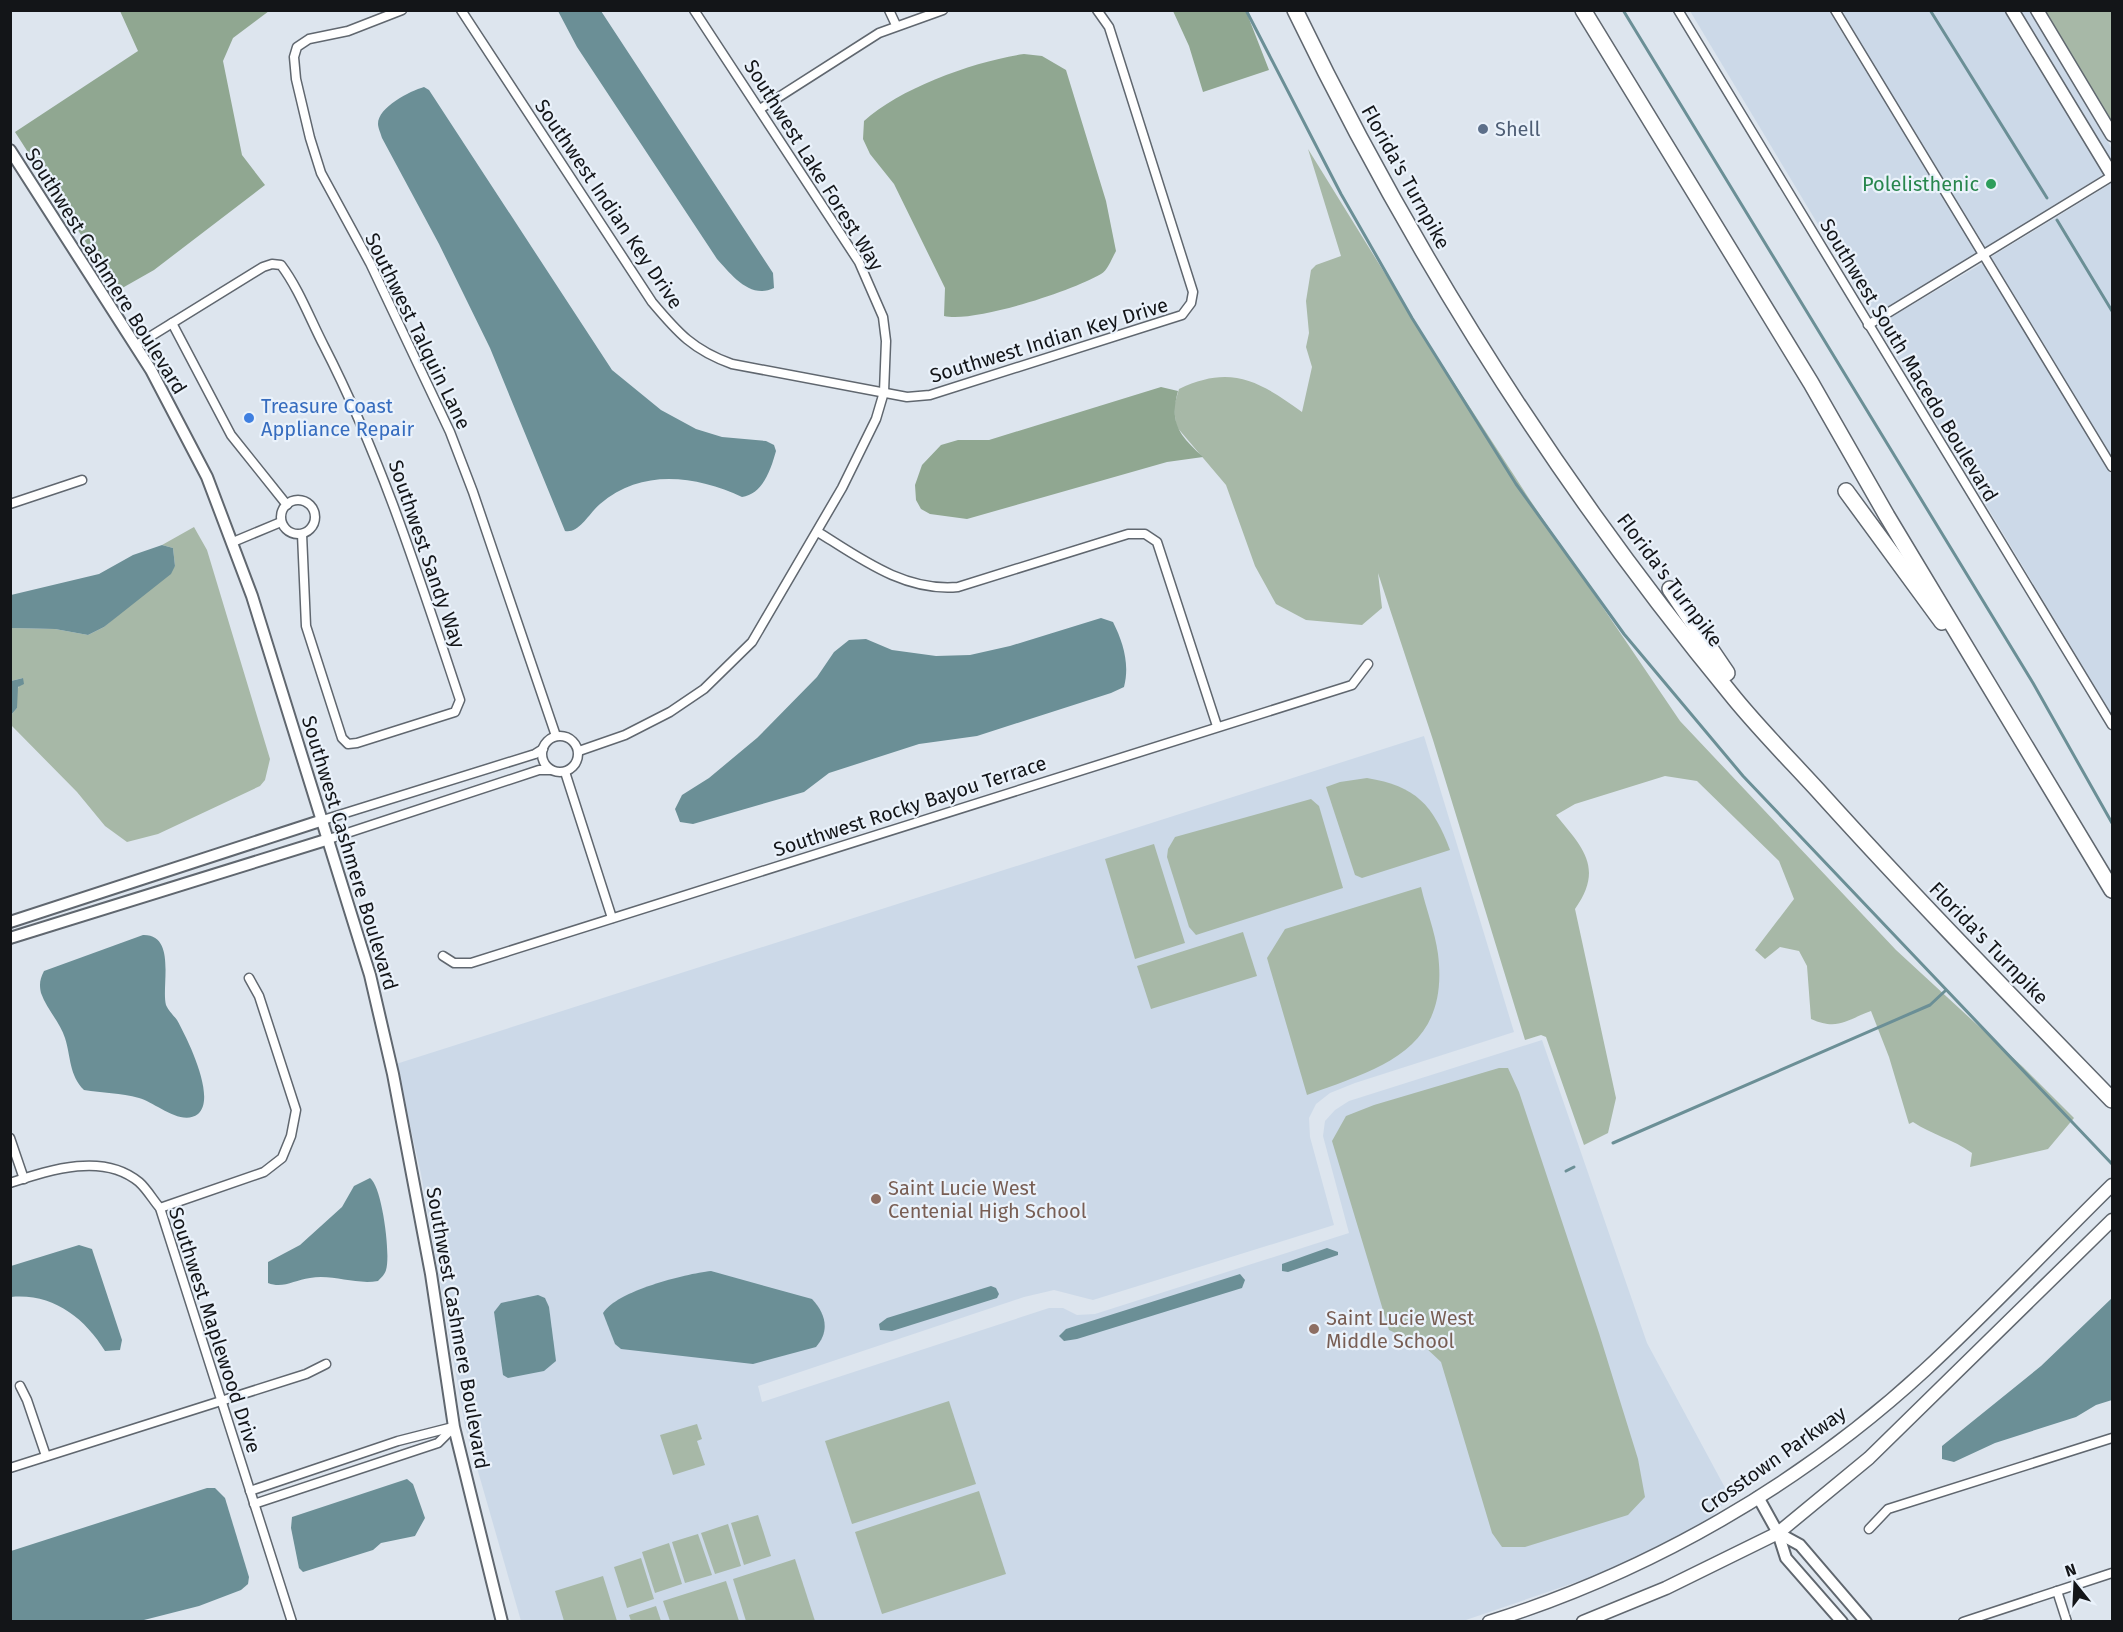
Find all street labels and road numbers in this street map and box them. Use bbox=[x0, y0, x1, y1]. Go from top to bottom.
street label: Southwest Lake Forest Way bbox=[739, 55, 889, 275]
street label: Southwest Indian Key Drive bbox=[530, 95, 688, 313]
street label: Florida's Turnpike bbox=[1356, 101, 1456, 253]
street label: Southwest Cashmere Boulevard bbox=[20, 143, 192, 399]
street label: Southwest South Macedo Boulevard bbox=[1815, 214, 2003, 506]
street label: Southwest Talquin Lane bbox=[360, 229, 476, 433]
street label: Southwest Indian Key Drive bbox=[927, 292, 1171, 388]
street label: Southwest Sandy Way bbox=[384, 457, 470, 651]
street label: Florida's Turnpike bbox=[1612, 508, 1728, 652]
street label: Southwest Cashmere Boulevard bbox=[297, 713, 403, 993]
street label: Southwest Rocky Bayou Terrace bbox=[770, 750, 1050, 862]
street label: Florida's Turnpike bbox=[1924, 877, 2054, 1009]
street label: Southwest Cashmere Boulevard bbox=[421, 1185, 495, 1471]
street label: Southwest Maplewood Drive bbox=[164, 1204, 266, 1456]
street label: Crosstown Parkway bbox=[1696, 1401, 1850, 1519]

